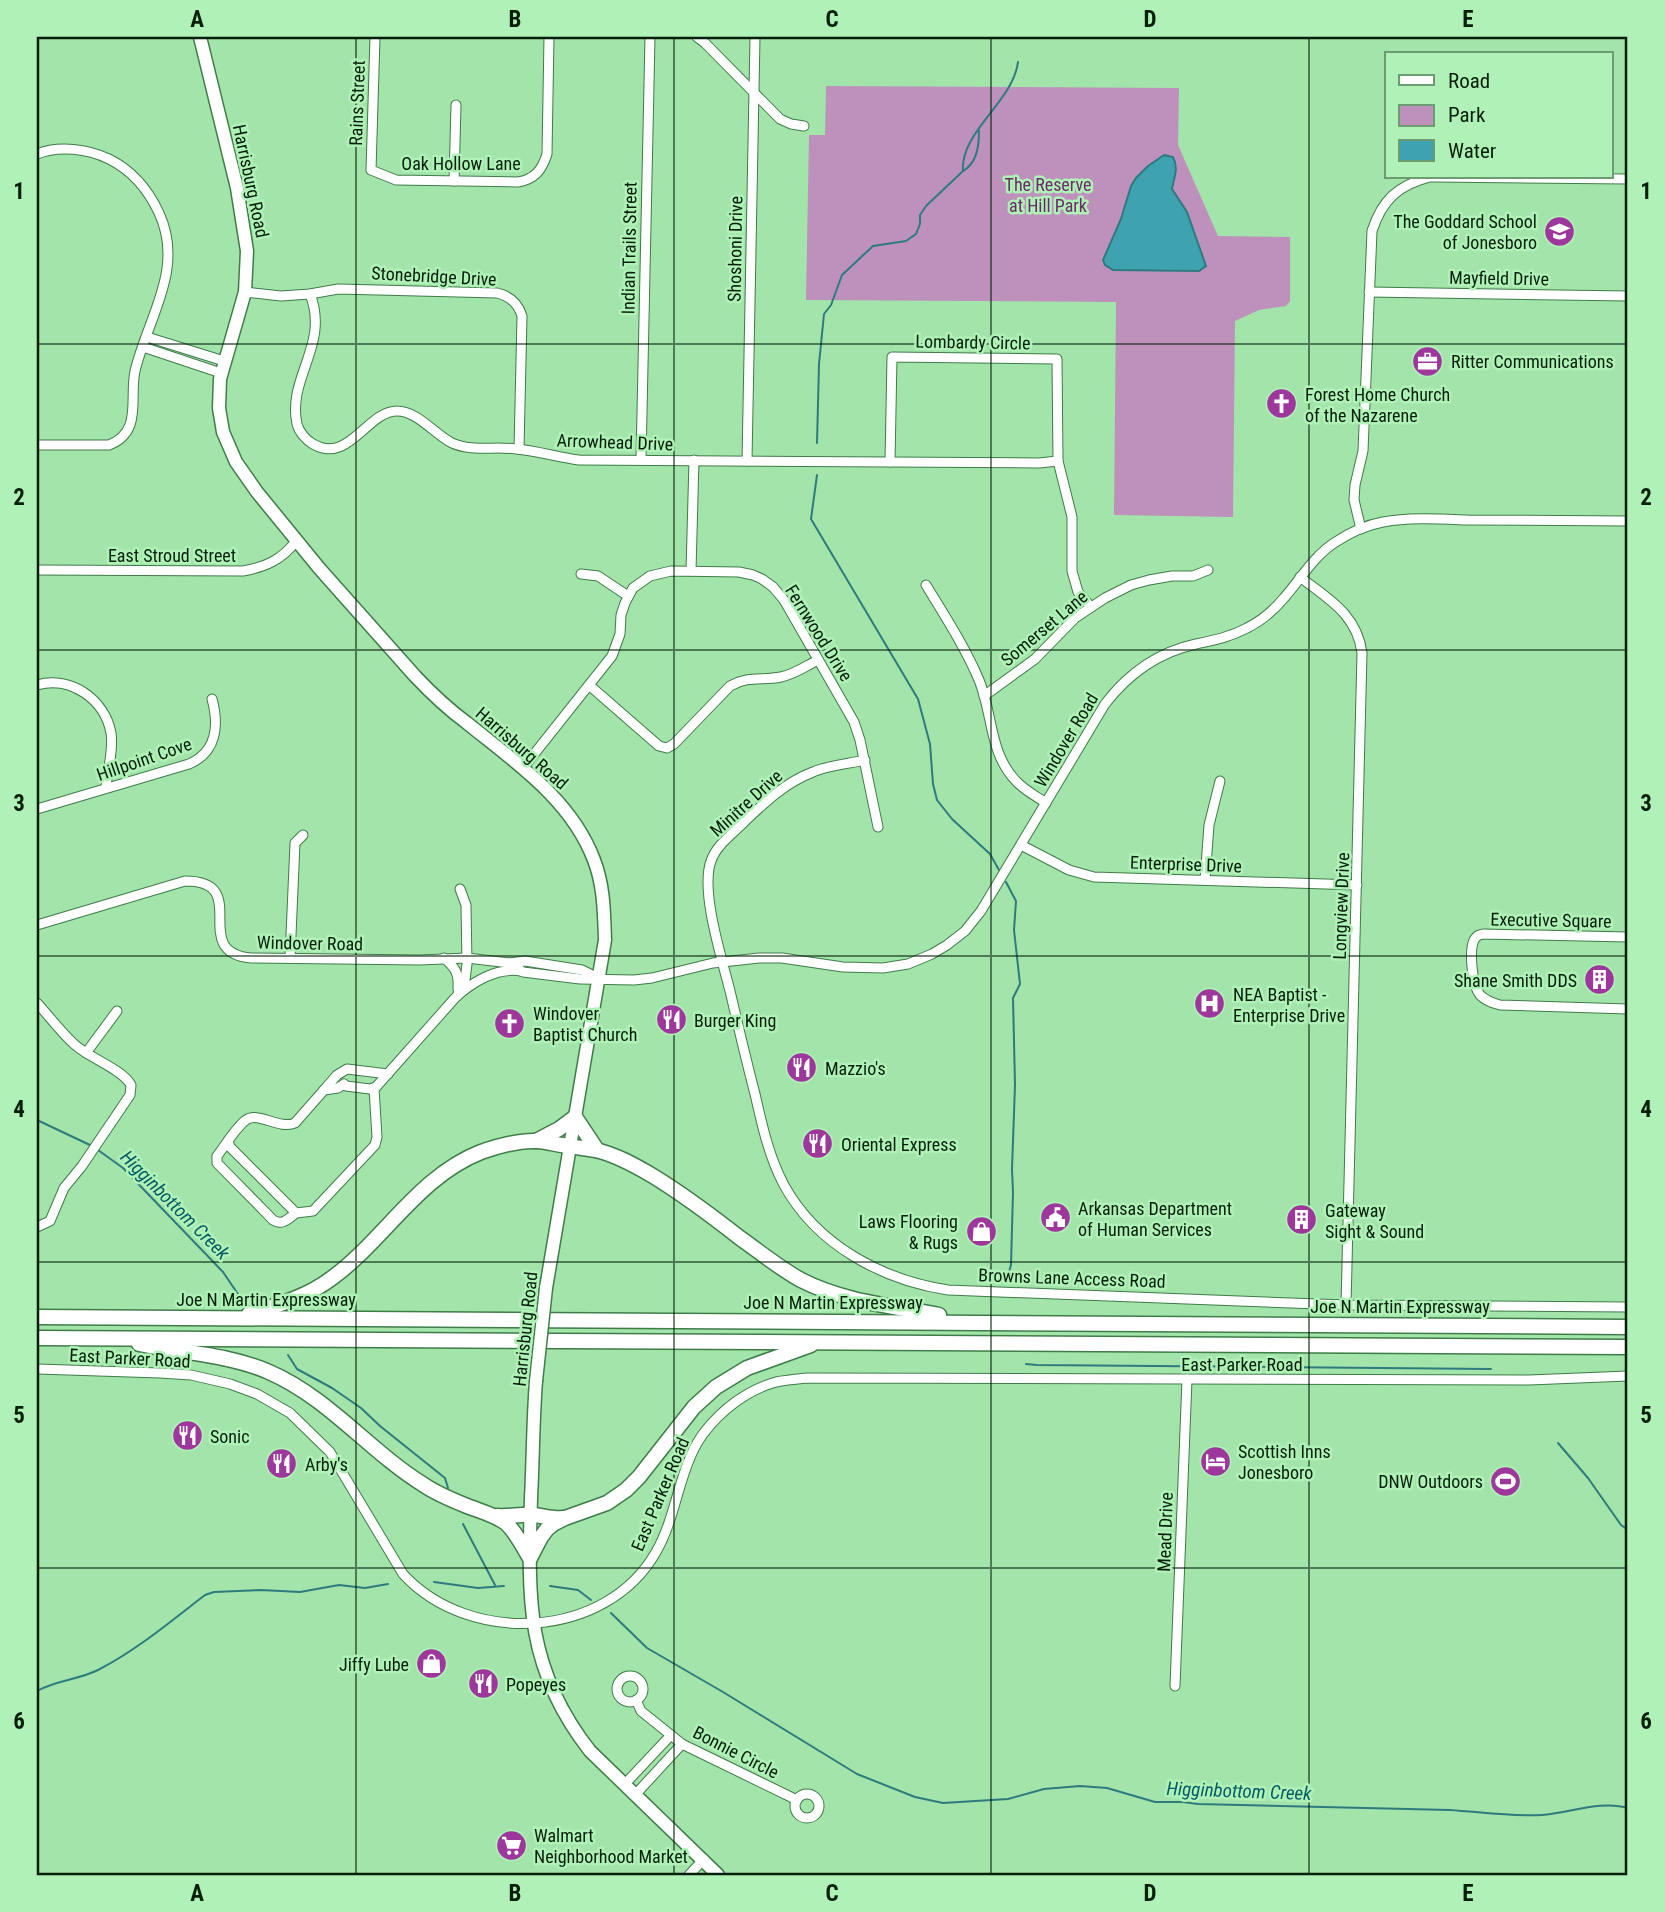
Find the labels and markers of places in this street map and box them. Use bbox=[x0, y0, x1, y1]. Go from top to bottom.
place label: The Goddard School of Jonesboro bbox=[1393, 211, 1537, 253]
school or university icon: The Goddard School of Jonesboro bbox=[1543, 214, 1577, 248]
office icon: Ritter Communications bbox=[1411, 344, 1445, 378]
place label: Ritter Communications bbox=[1451, 351, 1614, 372]
place label: Forest Home Church of the Nazarene bbox=[1305, 384, 1450, 426]
church icon: Forest Home Church of the Nazarene bbox=[1265, 387, 1299, 421]
building icon: Shane Smith DDS bbox=[1583, 963, 1617, 997]
place label: Shane Smith DDS bbox=[1454, 970, 1577, 991]
place label: NEA Baptist - Enterprise Drive bbox=[1233, 984, 1345, 1026]
hospital icon: NEA Baptist - Enterprise Drive bbox=[1193, 987, 1227, 1021]
place label: Windover Baptist Church bbox=[533, 1003, 637, 1045]
restaurant icon: Burger King bbox=[654, 1003, 688, 1037]
church icon: Windover Baptist Church bbox=[493, 1006, 527, 1040]
place label: Burger King bbox=[694, 1010, 776, 1031]
restaurant icon: Mazzio's bbox=[785, 1051, 819, 1085]
place label: Mazzio's bbox=[825, 1058, 886, 1079]
restaurant icon: Oriental Express bbox=[801, 1127, 835, 1161]
place label: Oriental Express bbox=[841, 1134, 957, 1155]
place label: Arkansas Department of Human Services bbox=[1078, 1198, 1232, 1240]
place label: Gateway Sight & Sound bbox=[1325, 1200, 1424, 1242]
public building icon: Arkansas Department of Human Services bbox=[1038, 1201, 1072, 1235]
building icon: Gateway Sight & Sound bbox=[1285, 1203, 1319, 1237]
place label: Laws Flooring & Rugs bbox=[859, 1211, 958, 1253]
shop icon: Laws Flooring & Rugs bbox=[964, 1214, 998, 1248]
restaurant icon: Sonic bbox=[170, 1419, 204, 1453]
place label: Sonic bbox=[210, 1426, 250, 1447]
place label: Scottish Inns Jonesboro bbox=[1238, 1441, 1331, 1483]
hotel icon: Scottish Inns Jonesboro bbox=[1198, 1444, 1232, 1478]
restaurant icon: Arby's bbox=[265, 1447, 299, 1481]
place label: Arby's bbox=[305, 1454, 348, 1475]
sports icon: DNW Outdoors bbox=[1489, 1464, 1523, 1498]
place label: DNW Outdoors bbox=[1378, 1471, 1483, 1492]
shop icon: Jiffy Lube bbox=[415, 1647, 449, 1681]
place label: Jiffy Lube bbox=[339, 1654, 409, 1675]
restaurant icon: Popeyes bbox=[466, 1667, 500, 1701]
place label: Popeyes bbox=[506, 1674, 566, 1695]
place label: Walmart Neighborhood Market bbox=[534, 1825, 688, 1867]
supermarket icon: Walmart Neighborhood Market bbox=[494, 1828, 528, 1862]

